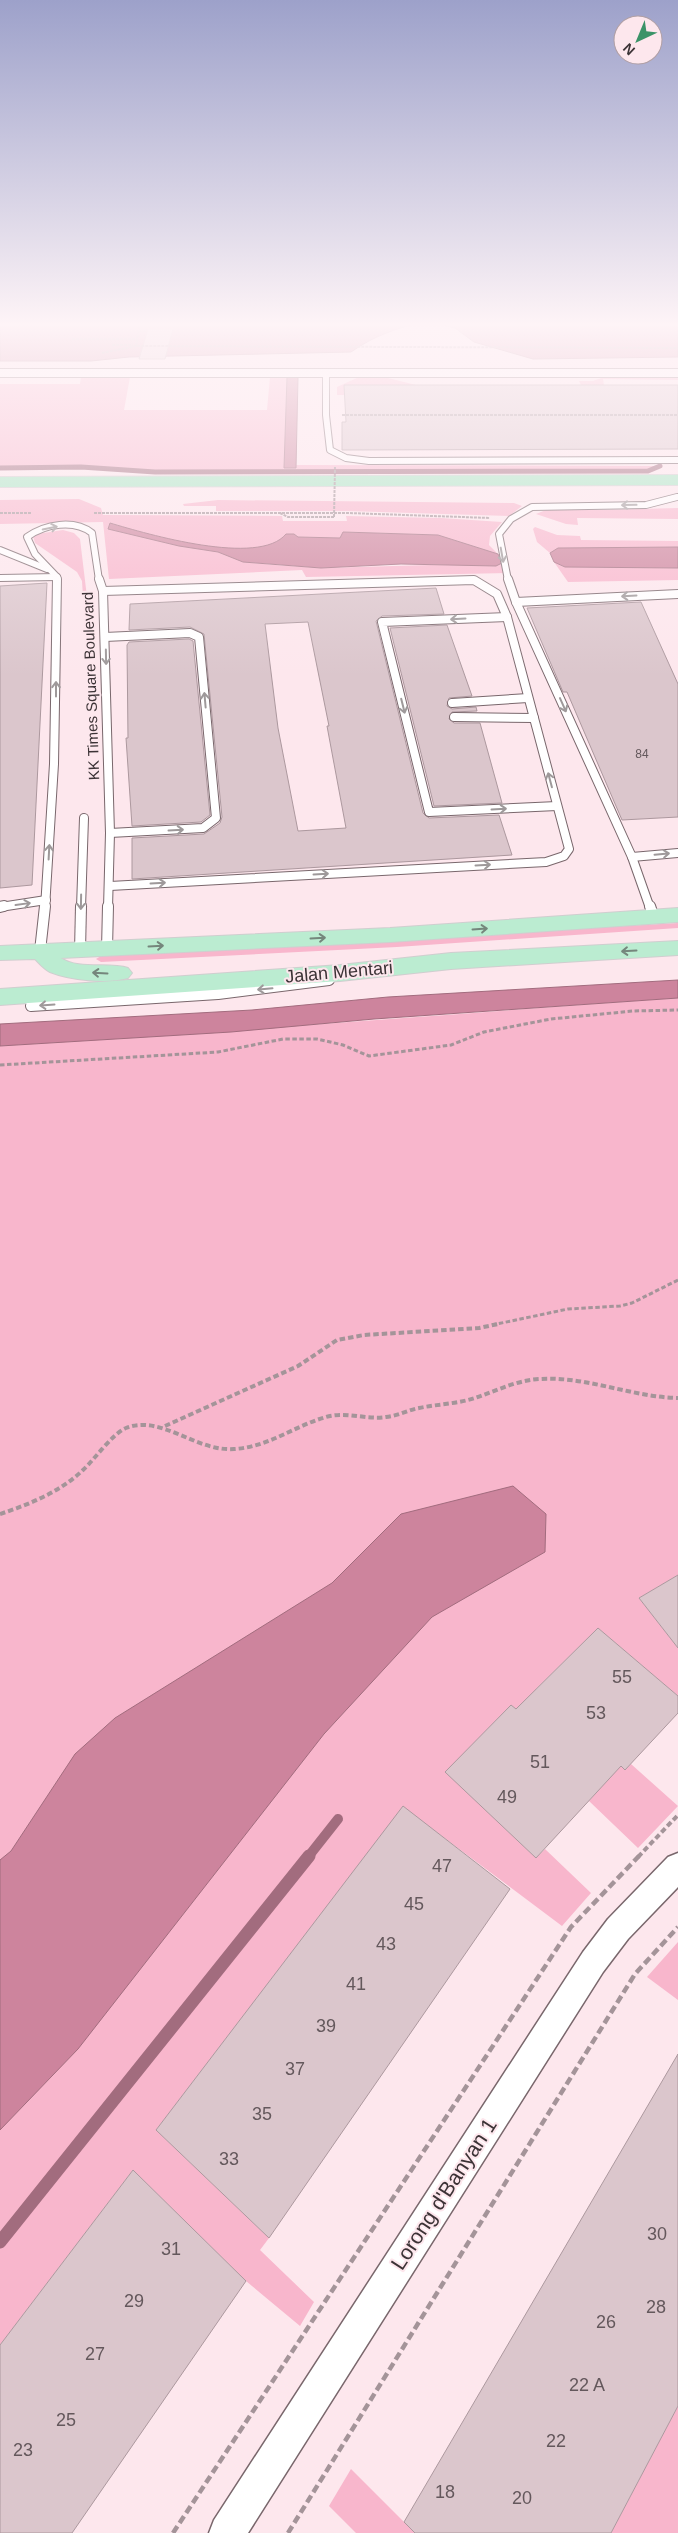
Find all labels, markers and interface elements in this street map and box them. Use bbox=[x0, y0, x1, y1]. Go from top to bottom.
north arrow bbox=[613, 15, 663, 65]
text: N bbox=[620, 40, 638, 59]
one-way arrow bbox=[622, 500, 638, 510]
one-way arrow bbox=[42, 523, 58, 532]
one-way arrow bbox=[498, 546, 508, 562]
street label: KK Times Square Boulevard bbox=[79, 592, 102, 780]
one-way arrow bbox=[622, 592, 638, 601]
one-way arrow bbox=[451, 614, 467, 623]
one-way arrow bbox=[101, 649, 110, 665]
one-way arrow bbox=[51, 682, 61, 698]
one-way arrow bbox=[200, 692, 210, 708]
one-way arrow bbox=[398, 697, 408, 713]
one-way arrow bbox=[559, 697, 568, 712]
house number: 84 bbox=[635, 747, 649, 761]
one-way arrow bbox=[545, 773, 555, 789]
one-way arrow bbox=[491, 804, 507, 814]
one-way arrow bbox=[168, 825, 184, 834]
one-way arrow bbox=[44, 844, 53, 860]
one-way arrow bbox=[654, 849, 670, 859]
one-way arrow bbox=[475, 861, 491, 870]
one-way arrow bbox=[312, 869, 328, 879]
one-way arrow bbox=[150, 878, 166, 887]
one-way arrow bbox=[76, 894, 86, 910]
one-way arrow bbox=[15, 898, 31, 908]
one-way arrow bbox=[472, 924, 488, 933]
one-way arrow bbox=[310, 934, 326, 943]
one-way arrow bbox=[147, 942, 163, 951]
one-way arrow bbox=[622, 946, 638, 955]
street label: Jalan Mentari bbox=[284, 957, 394, 987]
one-way arrow bbox=[92, 968, 108, 978]
one-way arrow bbox=[257, 984, 273, 994]
one-way arrow bbox=[39, 1000, 55, 1009]
house number: 55 bbox=[612, 1667, 632, 1687]
house number: 53 bbox=[586, 1703, 606, 1723]
house number: 51 bbox=[530, 1752, 550, 1772]
house number: 49 bbox=[497, 1787, 517, 1807]
house number: 47 bbox=[432, 1856, 452, 1876]
house number: 45 bbox=[404, 1894, 424, 1914]
house number: 43 bbox=[376, 1934, 396, 1954]
house number: 41 bbox=[346, 1974, 366, 1994]
house number: 39 bbox=[316, 2016, 336, 2036]
house number: 37 bbox=[285, 2059, 305, 2079]
house number: 35 bbox=[252, 2104, 272, 2124]
street label: Lorong d'Banyan 1 bbox=[386, 2114, 501, 2274]
house number: 33 bbox=[219, 2149, 239, 2169]
house number: 30 bbox=[647, 2224, 667, 2244]
house number: 31 bbox=[161, 2239, 181, 2259]
house number: 29 bbox=[124, 2291, 144, 2311]
house number: 28 bbox=[646, 2297, 666, 2317]
house number: 26 bbox=[596, 2312, 616, 2332]
house number: 27 bbox=[85, 2344, 105, 2364]
house number: 22 A bbox=[569, 2375, 605, 2395]
house number: 25 bbox=[56, 2410, 76, 2430]
house number: 22 bbox=[546, 2431, 566, 2451]
house number: 23 bbox=[13, 2440, 33, 2460]
house number: 18 bbox=[435, 2482, 455, 2502]
house number: 20 bbox=[512, 2488, 532, 2508]

